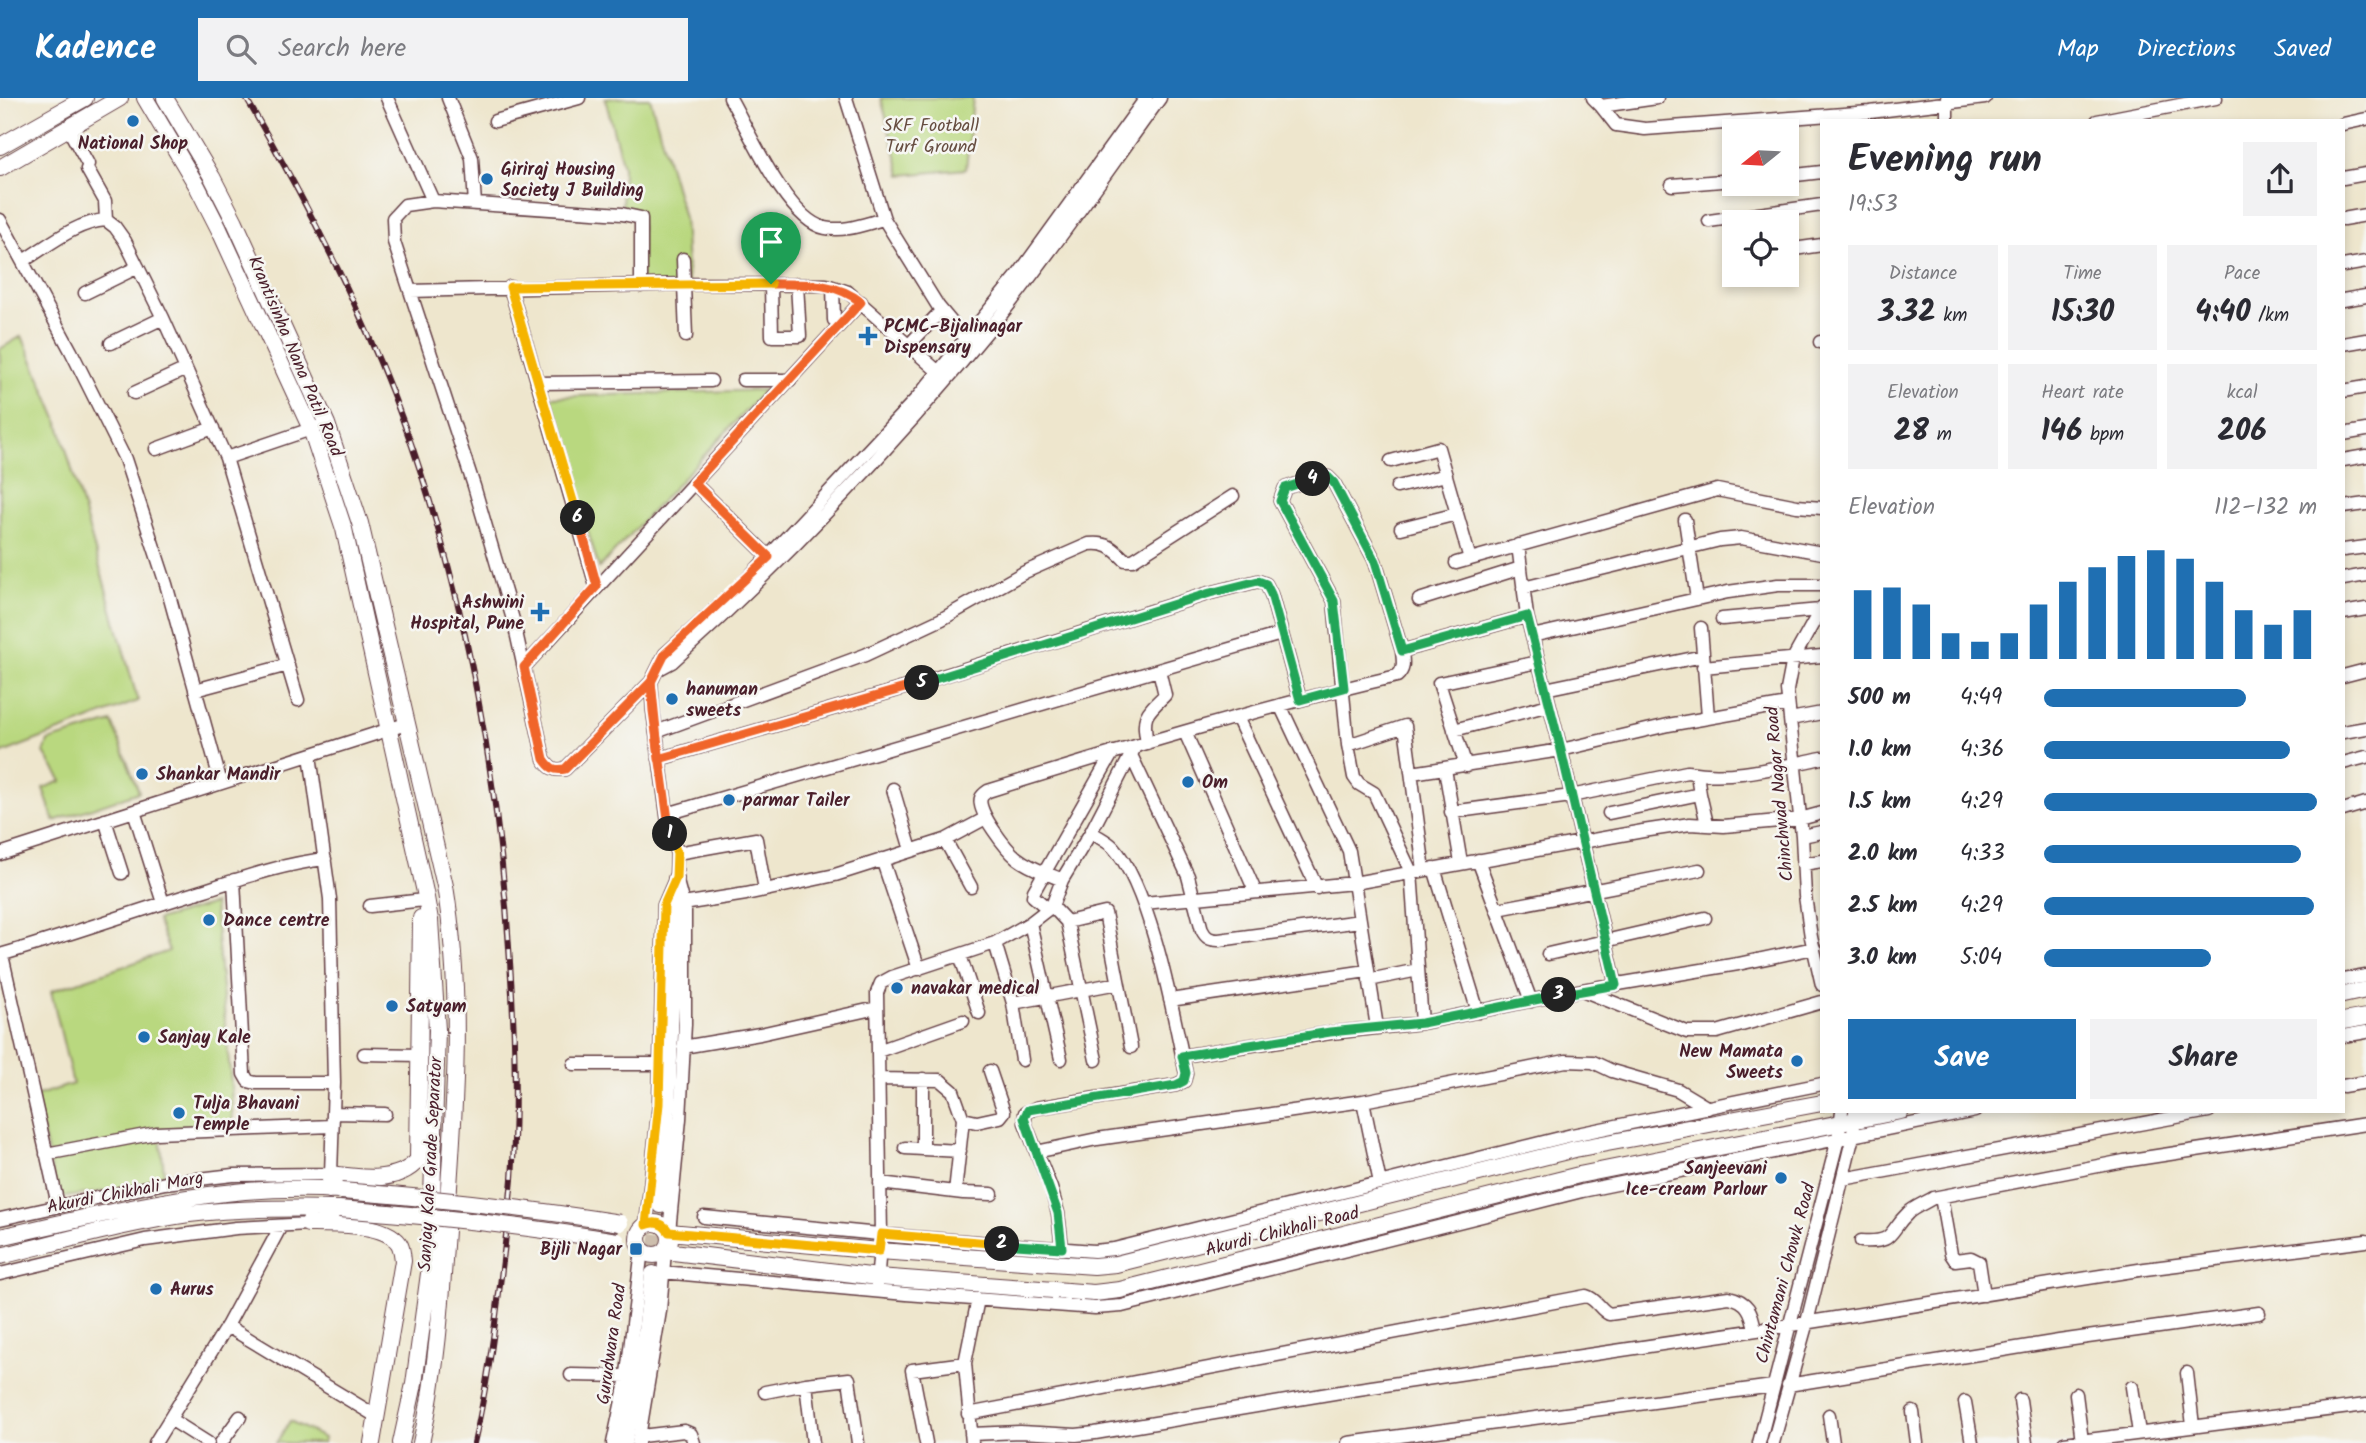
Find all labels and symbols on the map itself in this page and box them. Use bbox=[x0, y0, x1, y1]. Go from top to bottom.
park label: SKF Football Turf Ground bbox=[883, 112, 980, 162]
marker: National Shop bbox=[125, 113, 141, 129]
north arrow bbox=[1722, 119, 1799, 196]
place label: National Shop bbox=[78, 130, 188, 159]
place label: Giriraj Housing Society J Building bbox=[501, 156, 644, 206]
marker: Giriraj Housing Society J Building bbox=[479, 171, 495, 187]
pin bbox=[741, 212, 801, 284]
street label: Krantisinha Nana Patil Road bbox=[239, 252, 351, 463]
place label: PCMC-Bijalinagar Dispensary bbox=[884, 313, 1023, 363]
marker: PCMC-Bijalinagar Dispensary bbox=[858, 326, 878, 346]
pin: 4 bbox=[1296, 462, 1330, 496]
pin: 6 bbox=[560, 500, 596, 536]
place label: Ashwini Hospital, Pune bbox=[410, 589, 524, 639]
marker: Ashwini Hospital, Pune bbox=[530, 602, 550, 622]
pin: 5 bbox=[904, 666, 940, 700]
place label: hanuman sweets bbox=[686, 676, 758, 726]
marker: hanuman sweets bbox=[664, 691, 680, 707]
street label: Chinchwad Nagar Road bbox=[1758, 704, 1803, 883]
place label: Shankar Mandir bbox=[156, 761, 282, 790]
marker: Shankar Mandir bbox=[134, 766, 150, 782]
place label: Om bbox=[1202, 769, 1228, 798]
marker: Om bbox=[1180, 774, 1196, 790]
place label: parmar Tailer bbox=[742, 787, 851, 816]
marker: parmar Tailer bbox=[721, 792, 737, 808]
pin: 1 bbox=[652, 816, 688, 852]
place label: Dance centre bbox=[223, 907, 330, 936]
marker: Dance centre bbox=[201, 912, 217, 928]
place label: navakar medical bbox=[911, 975, 1039, 1004]
pin: 3 bbox=[1542, 978, 1576, 1012]
marker: navakar medical bbox=[889, 980, 905, 996]
place label: Satyam bbox=[406, 993, 467, 1022]
marker: Satyam bbox=[384, 998, 400, 1014]
place label: Sanjay Kale bbox=[158, 1024, 251, 1053]
marker: Sanjay Kale bbox=[136, 1029, 152, 1045]
place label: New Mamata Sweets bbox=[1679, 1038, 1784, 1088]
marker: New Mamata Sweets bbox=[1789, 1053, 1805, 1069]
street label: Sanjay Kale Grade Separator bbox=[411, 1055, 452, 1272]
place label: Tulja Bhavani Temple bbox=[193, 1090, 299, 1140]
marker: Tulja Bhavani Temple bbox=[171, 1105, 187, 1121]
place label: Sanjeevani Ice-cream Parlour bbox=[1626, 1155, 1768, 1205]
street label: Akurdi Chikhali Marg bbox=[45, 1164, 206, 1223]
marker: Sanjeevani Ice-cream Parlour bbox=[1773, 1170, 1789, 1186]
street label: Chintamani Chowk Road bbox=[1748, 1179, 1825, 1367]
street label: Akurdi Chikhali Road bbox=[1202, 1199, 1363, 1266]
pin: 2 bbox=[984, 1226, 1020, 1262]
place label: Bijli Nagar bbox=[540, 1236, 623, 1265]
marker: Bijli Nagar bbox=[628, 1241, 644, 1257]
place label: Aurus bbox=[170, 1276, 214, 1305]
marker: Aurus bbox=[148, 1281, 164, 1297]
street label: Gurudwara Road bbox=[590, 1281, 635, 1406]

